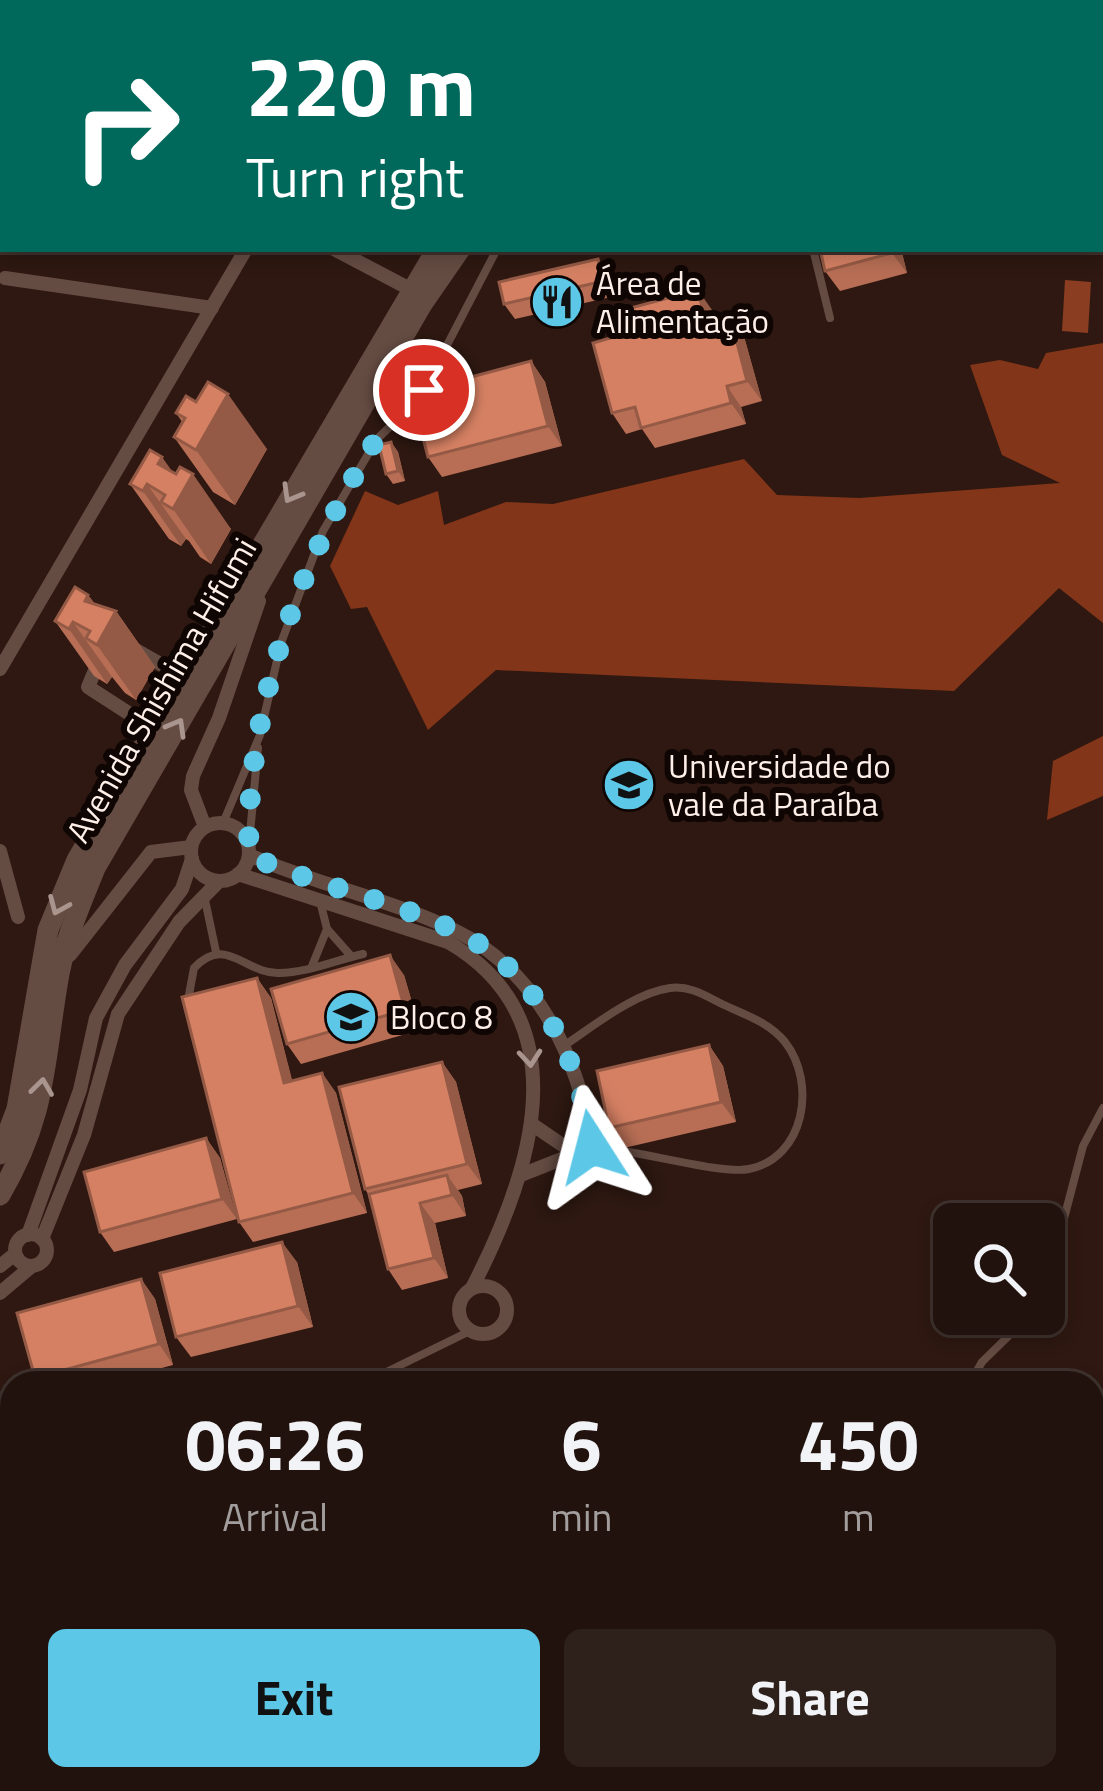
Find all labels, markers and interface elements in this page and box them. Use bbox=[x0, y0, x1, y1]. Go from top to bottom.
text: 220 m bbox=[246, 21, 476, 149]
icon: right bbox=[48, 48, 204, 204]
text: Turn right bbox=[246, 136, 464, 218]
place label: Área de Alimentação bbox=[596, 258, 769, 346]
restaurant icon: Área de Alimentação bbox=[529, 274, 585, 330]
pin bbox=[373, 339, 475, 441]
icon: arrive bbox=[391, 357, 457, 423]
one-way arrow bbox=[282, 481, 305, 502]
street label: Avenida Shishima Hifumi bbox=[53, 528, 269, 852]
one-way arrow bbox=[163, 718, 186, 740]
place label: Universidade do vale da Paraíba bbox=[668, 741, 891, 829]
school or university icon: Universidade do vale da Paraíba bbox=[601, 757, 657, 813]
one-way arrow bbox=[48, 893, 72, 915]
school or university icon: Bloco 8 bbox=[323, 989, 379, 1045]
place label: Bloco 8 bbox=[390, 992, 493, 1042]
one-way arrow bbox=[517, 1049, 542, 1068]
one-way arrow bbox=[29, 1078, 55, 1097]
position arrow bbox=[529, 1084, 655, 1210]
map controls bbox=[933, 1203, 1065, 1335]
button: search bbox=[933, 1203, 1065, 1335]
text: 06:26 bbox=[185, 1388, 365, 1498]
text: 6 bbox=[561, 1388, 602, 1498]
text: 450 bbox=[798, 1388, 919, 1498]
text: Arrival bbox=[222, 1487, 328, 1546]
text: min bbox=[550, 1487, 612, 1546]
text: m bbox=[842, 1487, 874, 1546]
button: Exit bbox=[48, 1629, 540, 1767]
button: Share bbox=[564, 1629, 1056, 1767]

